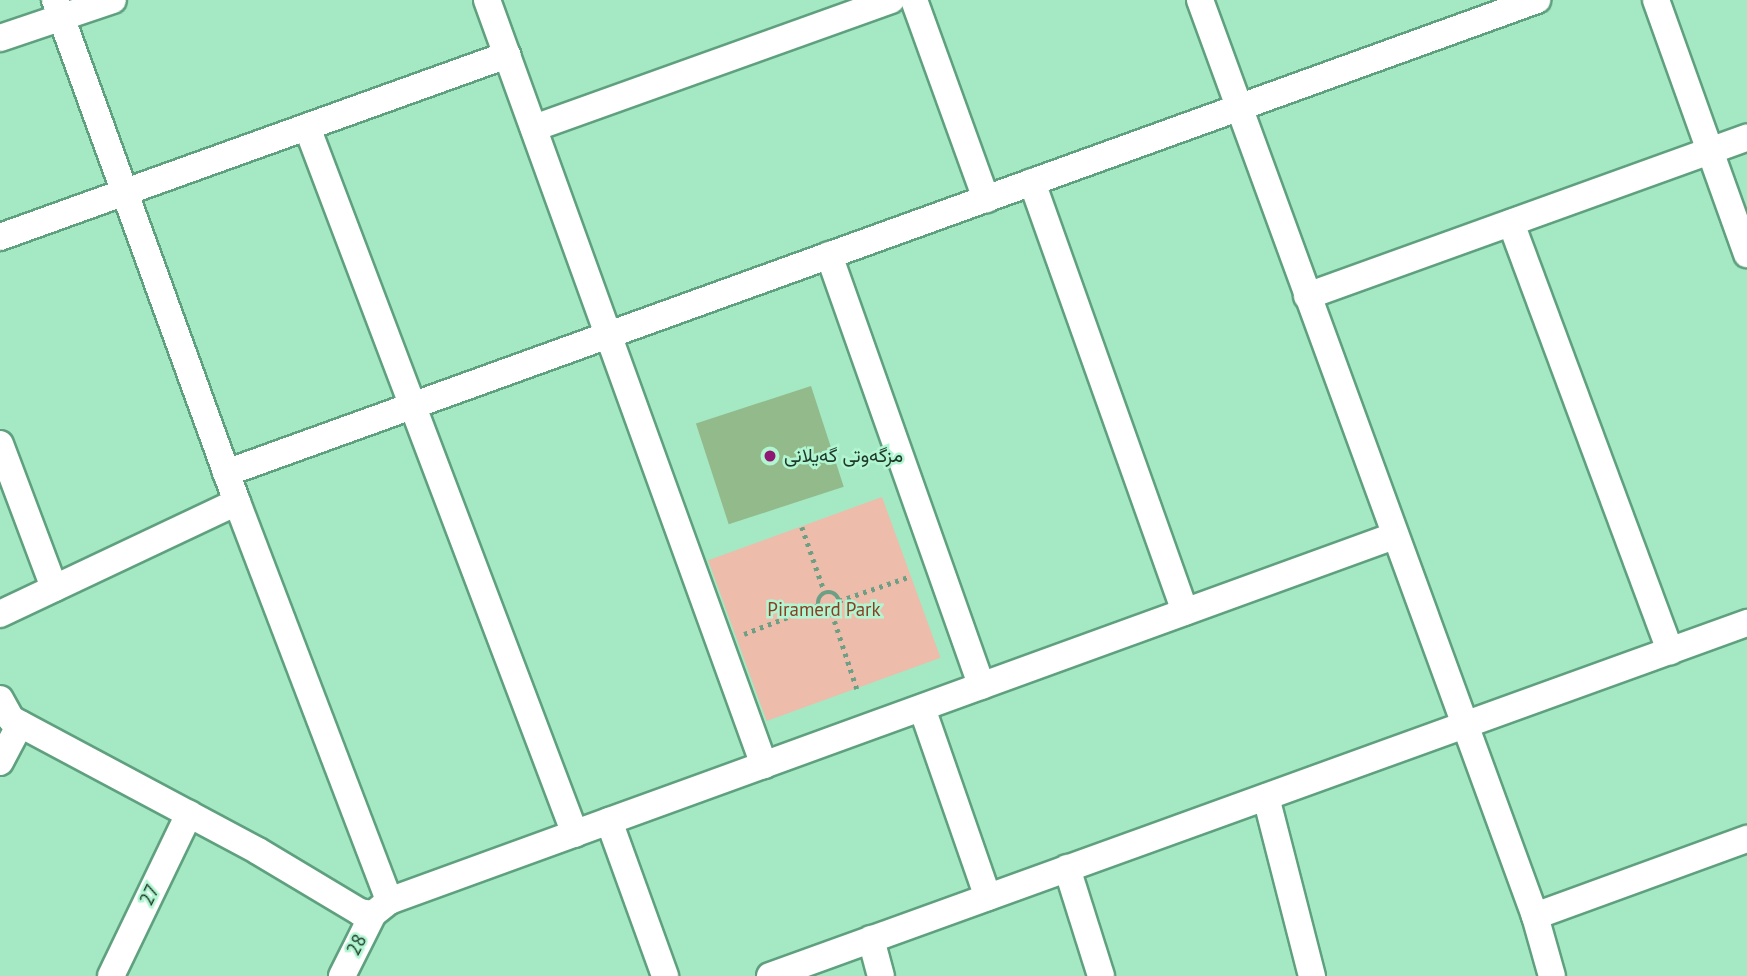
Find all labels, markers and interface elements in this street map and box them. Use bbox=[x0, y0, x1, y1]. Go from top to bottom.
place label: مزگەوتی گەیلانی bbox=[784, 445, 903, 467]
marker: مزگەوتی گەیلانی bbox=[762, 448, 778, 464]
park label: Piramerd Park bbox=[767, 599, 881, 621]
street label: 27 bbox=[135, 881, 165, 909]
street label: 28 bbox=[342, 931, 372, 959]

